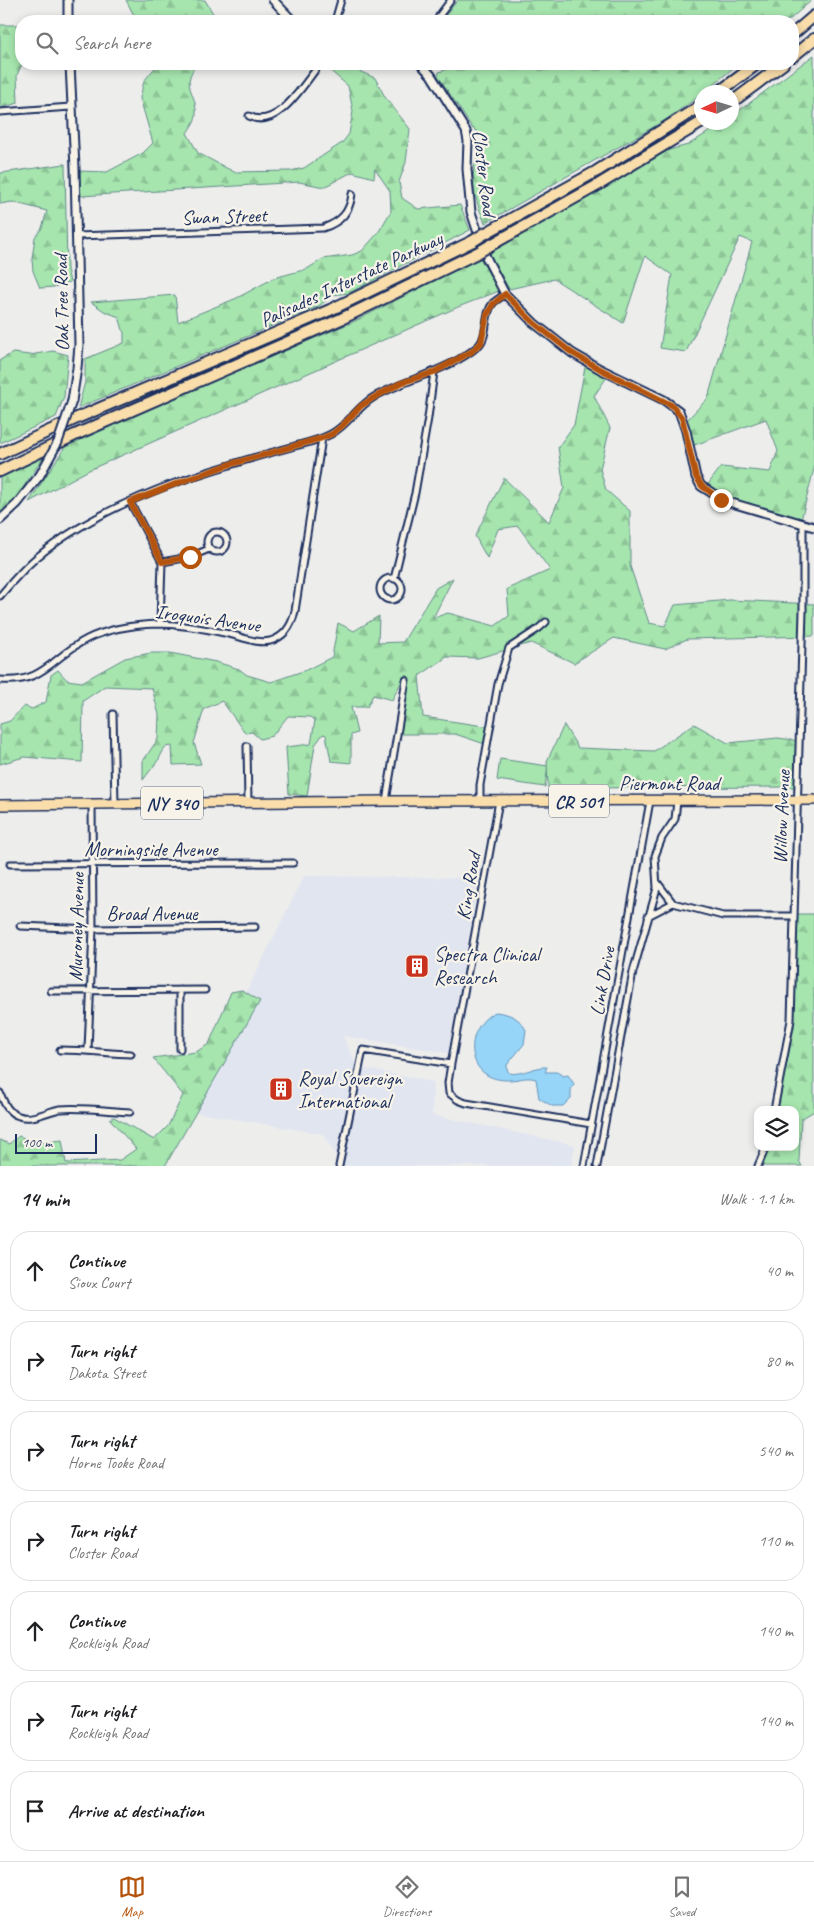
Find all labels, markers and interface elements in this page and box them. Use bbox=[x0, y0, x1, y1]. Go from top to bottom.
search box bbox=[15, 15, 799, 70]
icon: search bbox=[33, 29, 61, 57]
text: Search here bbox=[73, 31, 150, 55]
north arrow bbox=[694, 85, 739, 130]
street label: Closter Road bbox=[467, 129, 503, 220]
street label: Swan Street bbox=[181, 202, 269, 230]
street label: Palisades Interstate Parkway bbox=[256, 226, 447, 333]
street label: Oak Tree Road bbox=[48, 251, 75, 352]
route end bbox=[710, 489, 733, 512]
route start bbox=[179, 546, 202, 569]
street label: Iroquois Avenue bbox=[154, 599, 263, 638]
street label: Willow Avenue bbox=[767, 768, 796, 864]
street label: Piermont Road bbox=[619, 771, 722, 796]
road number: CR 501 bbox=[549, 784, 609, 818]
road number: NY 340 bbox=[141, 786, 203, 820]
street label: Morningside Avenue bbox=[84, 837, 219, 862]
street label: King Road bbox=[450, 847, 487, 922]
street label: Muroney Avenue bbox=[63, 871, 90, 982]
street label: Broad Avenue bbox=[106, 901, 199, 926]
place label: Spectra Clinical Research bbox=[434, 942, 543, 990]
street label: Link Drive bbox=[584, 943, 621, 1017]
building icon: Spectra Clinical Research bbox=[404, 953, 430, 979]
place label: Royal Sovereign International bbox=[298, 1066, 403, 1114]
building icon: Royal Sovereign International bbox=[268, 1076, 294, 1102]
map controls bbox=[754, 1106, 799, 1151]
button: layers bbox=[754, 1106, 799, 1151]
scale bar bbox=[15, 1131, 98, 1154]
text: 100 m bbox=[22, 1134, 52, 1151]
text: 14 min bbox=[20, 1186, 70, 1212]
text: Walk · 1.1 km bbox=[719, 1189, 794, 1209]
text: Continue bbox=[68, 1249, 125, 1273]
icon: ahead bbox=[21, 1257, 49, 1285]
text: 40 m bbox=[766, 1261, 793, 1281]
text: Sioux Court bbox=[68, 1273, 130, 1293]
text: Turn right bbox=[68, 1339, 135, 1363]
icon: right bbox=[21, 1347, 49, 1375]
text: 80 m bbox=[766, 1351, 793, 1371]
text: Dakota Street bbox=[68, 1363, 146, 1383]
text: Turn right bbox=[68, 1429, 135, 1453]
icon: right bbox=[21, 1437, 49, 1465]
text: 540 m bbox=[759, 1441, 793, 1461]
text: Horne Tooke Road bbox=[68, 1453, 164, 1473]
text: Turn right bbox=[68, 1519, 135, 1543]
icon: right bbox=[21, 1527, 49, 1555]
text: 110 m bbox=[759, 1531, 793, 1551]
text: Closter Road bbox=[68, 1543, 137, 1563]
text: Continue bbox=[68, 1609, 125, 1633]
icon: ahead bbox=[21, 1617, 49, 1645]
text: 140 m bbox=[759, 1621, 793, 1641]
text: Rockleigh Road bbox=[68, 1633, 148, 1653]
text: Turn right bbox=[68, 1699, 135, 1723]
icon: right bbox=[21, 1707, 49, 1735]
text: 140 m bbox=[759, 1711, 793, 1731]
text: Rockleigh Road bbox=[68, 1723, 148, 1743]
icon: arrive bbox=[21, 1797, 49, 1825]
text: Arrive at destination bbox=[68, 1799, 204, 1823]
tab: Map bbox=[118, 1873, 146, 1920]
tab: Directions bbox=[383, 1873, 431, 1920]
tab: Saved bbox=[668, 1873, 696, 1920]

